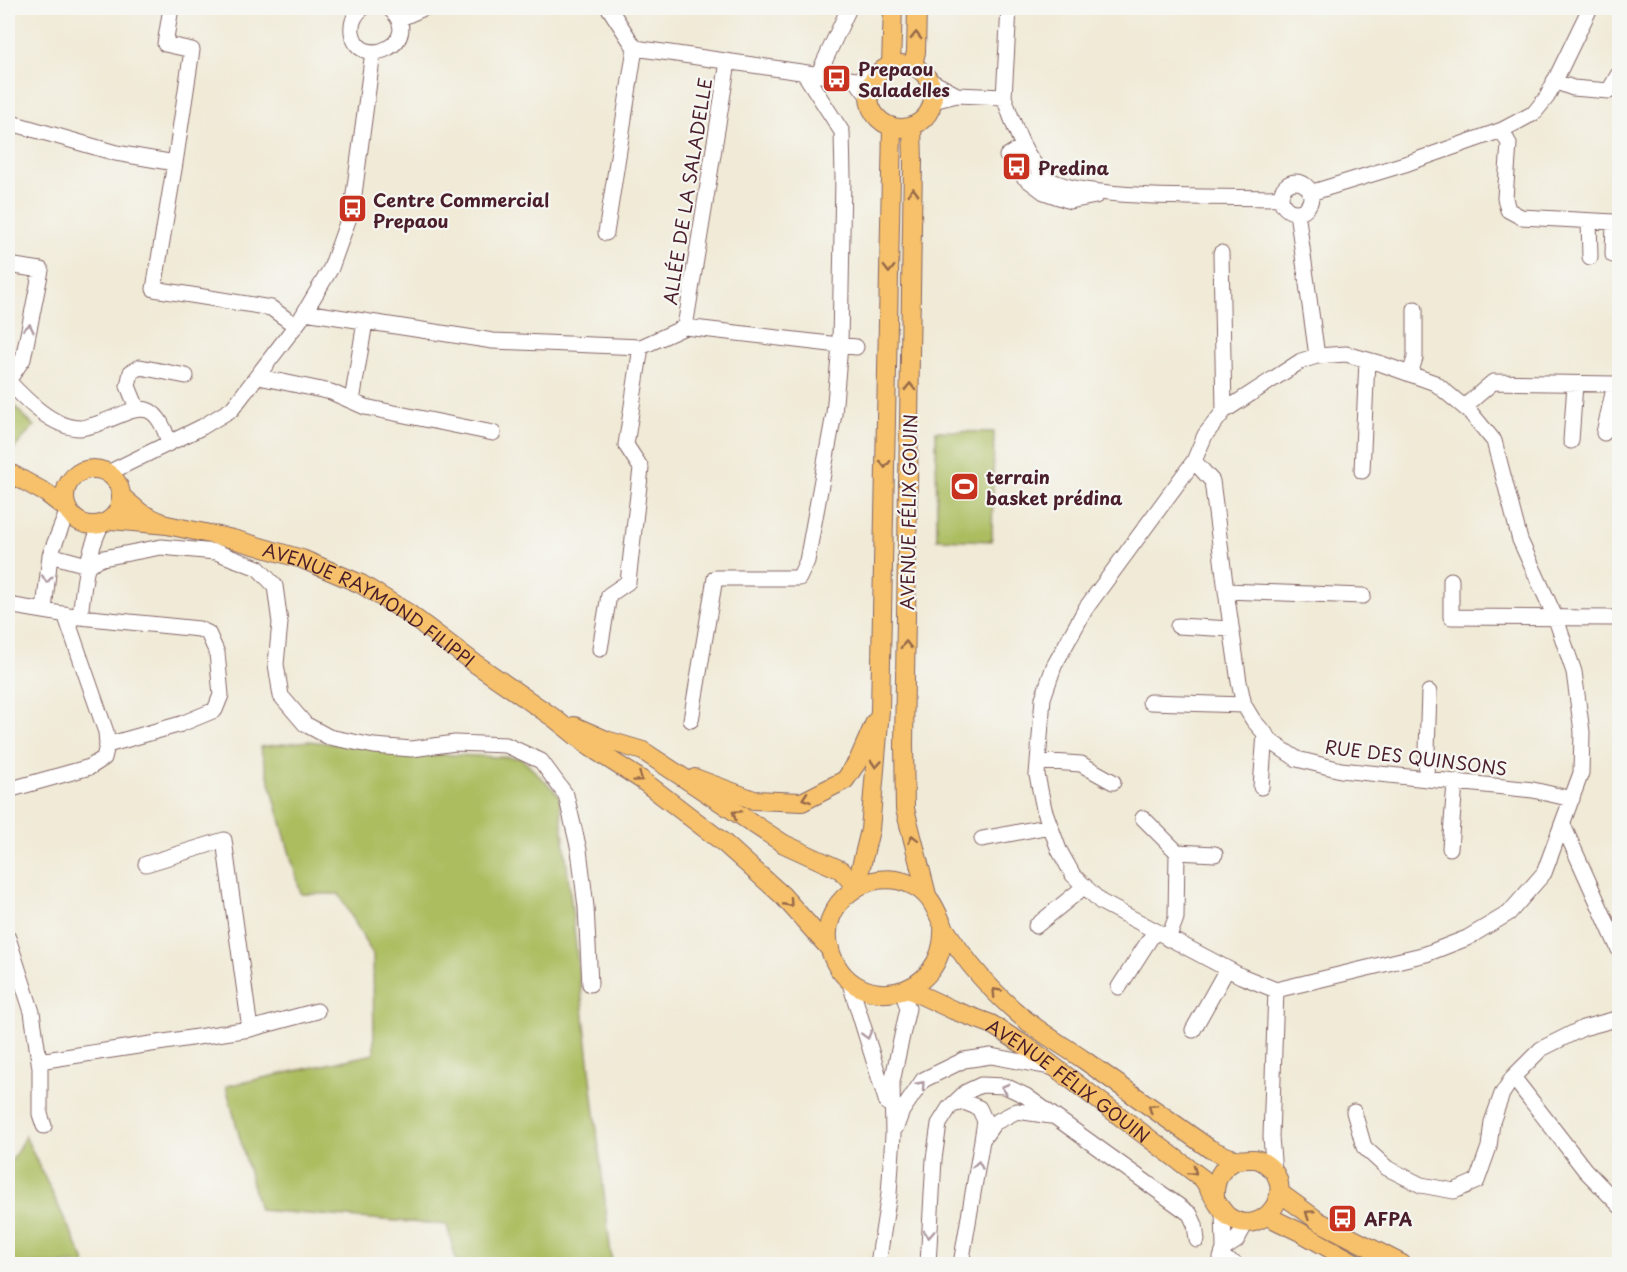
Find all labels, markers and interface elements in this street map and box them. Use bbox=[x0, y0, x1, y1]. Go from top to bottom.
one-way arrow bbox=[910, 32, 923, 41]
place label: Prepaou Saladelles bbox=[858, 55, 950, 103]
bus stop icon: Prepaou Saladelles bbox=[821, 62, 853, 94]
street label: ALLÉE DE LA SALADELLE bbox=[656, 75, 718, 307]
bus stop icon: Predina bbox=[1001, 151, 1033, 183]
place label: Predina bbox=[1038, 154, 1109, 181]
place label: Centre Commercial Prepaou bbox=[373, 186, 549, 234]
one-way arrow bbox=[907, 187, 919, 196]
bus stop icon: Centre Commercial Prepaou bbox=[336, 193, 368, 225]
one-way arrow bbox=[883, 265, 895, 274]
one-way arrow bbox=[22, 323, 35, 333]
one-way arrow bbox=[904, 382, 916, 391]
street label: AVENUE FÉLIX GOUIN bbox=[893, 414, 923, 610]
one-way arrow bbox=[879, 460, 891, 469]
place label: terrain basket prédina bbox=[986, 463, 1123, 511]
sports icon: terrain basket prédina bbox=[949, 470, 981, 502]
street label: AVENUE RAYMOND FILIPPI bbox=[260, 535, 481, 673]
one-way arrow bbox=[42, 575, 54, 584]
one-way arrow bbox=[899, 640, 912, 649]
street label: RUE DES QUINSONS bbox=[1323, 732, 1509, 782]
one-way arrow bbox=[870, 760, 883, 769]
one-way arrow bbox=[632, 771, 643, 782]
one-way arrow bbox=[801, 791, 812, 804]
one-way arrow bbox=[731, 810, 742, 821]
one-way arrow bbox=[907, 834, 920, 844]
one-way arrow bbox=[782, 896, 793, 906]
one-way arrow bbox=[992, 988, 1003, 999]
street label: AVENUE FÉLIX GOUIN bbox=[982, 1011, 1156, 1148]
one-way arrow bbox=[860, 1029, 872, 1040]
one-way arrow bbox=[914, 1081, 925, 1092]
one-way arrow bbox=[1001, 1083, 1011, 1095]
one-way arrow bbox=[1148, 1105, 1159, 1116]
one-way arrow bbox=[971, 1161, 984, 1171]
one-way arrow bbox=[1186, 1163, 1197, 1174]
bus stop icon: AFPA bbox=[1327, 1202, 1359, 1234]
place label: AFPA bbox=[1363, 1205, 1413, 1232]
one-way arrow bbox=[1305, 1210, 1316, 1221]
one-way arrow bbox=[923, 1230, 936, 1239]

